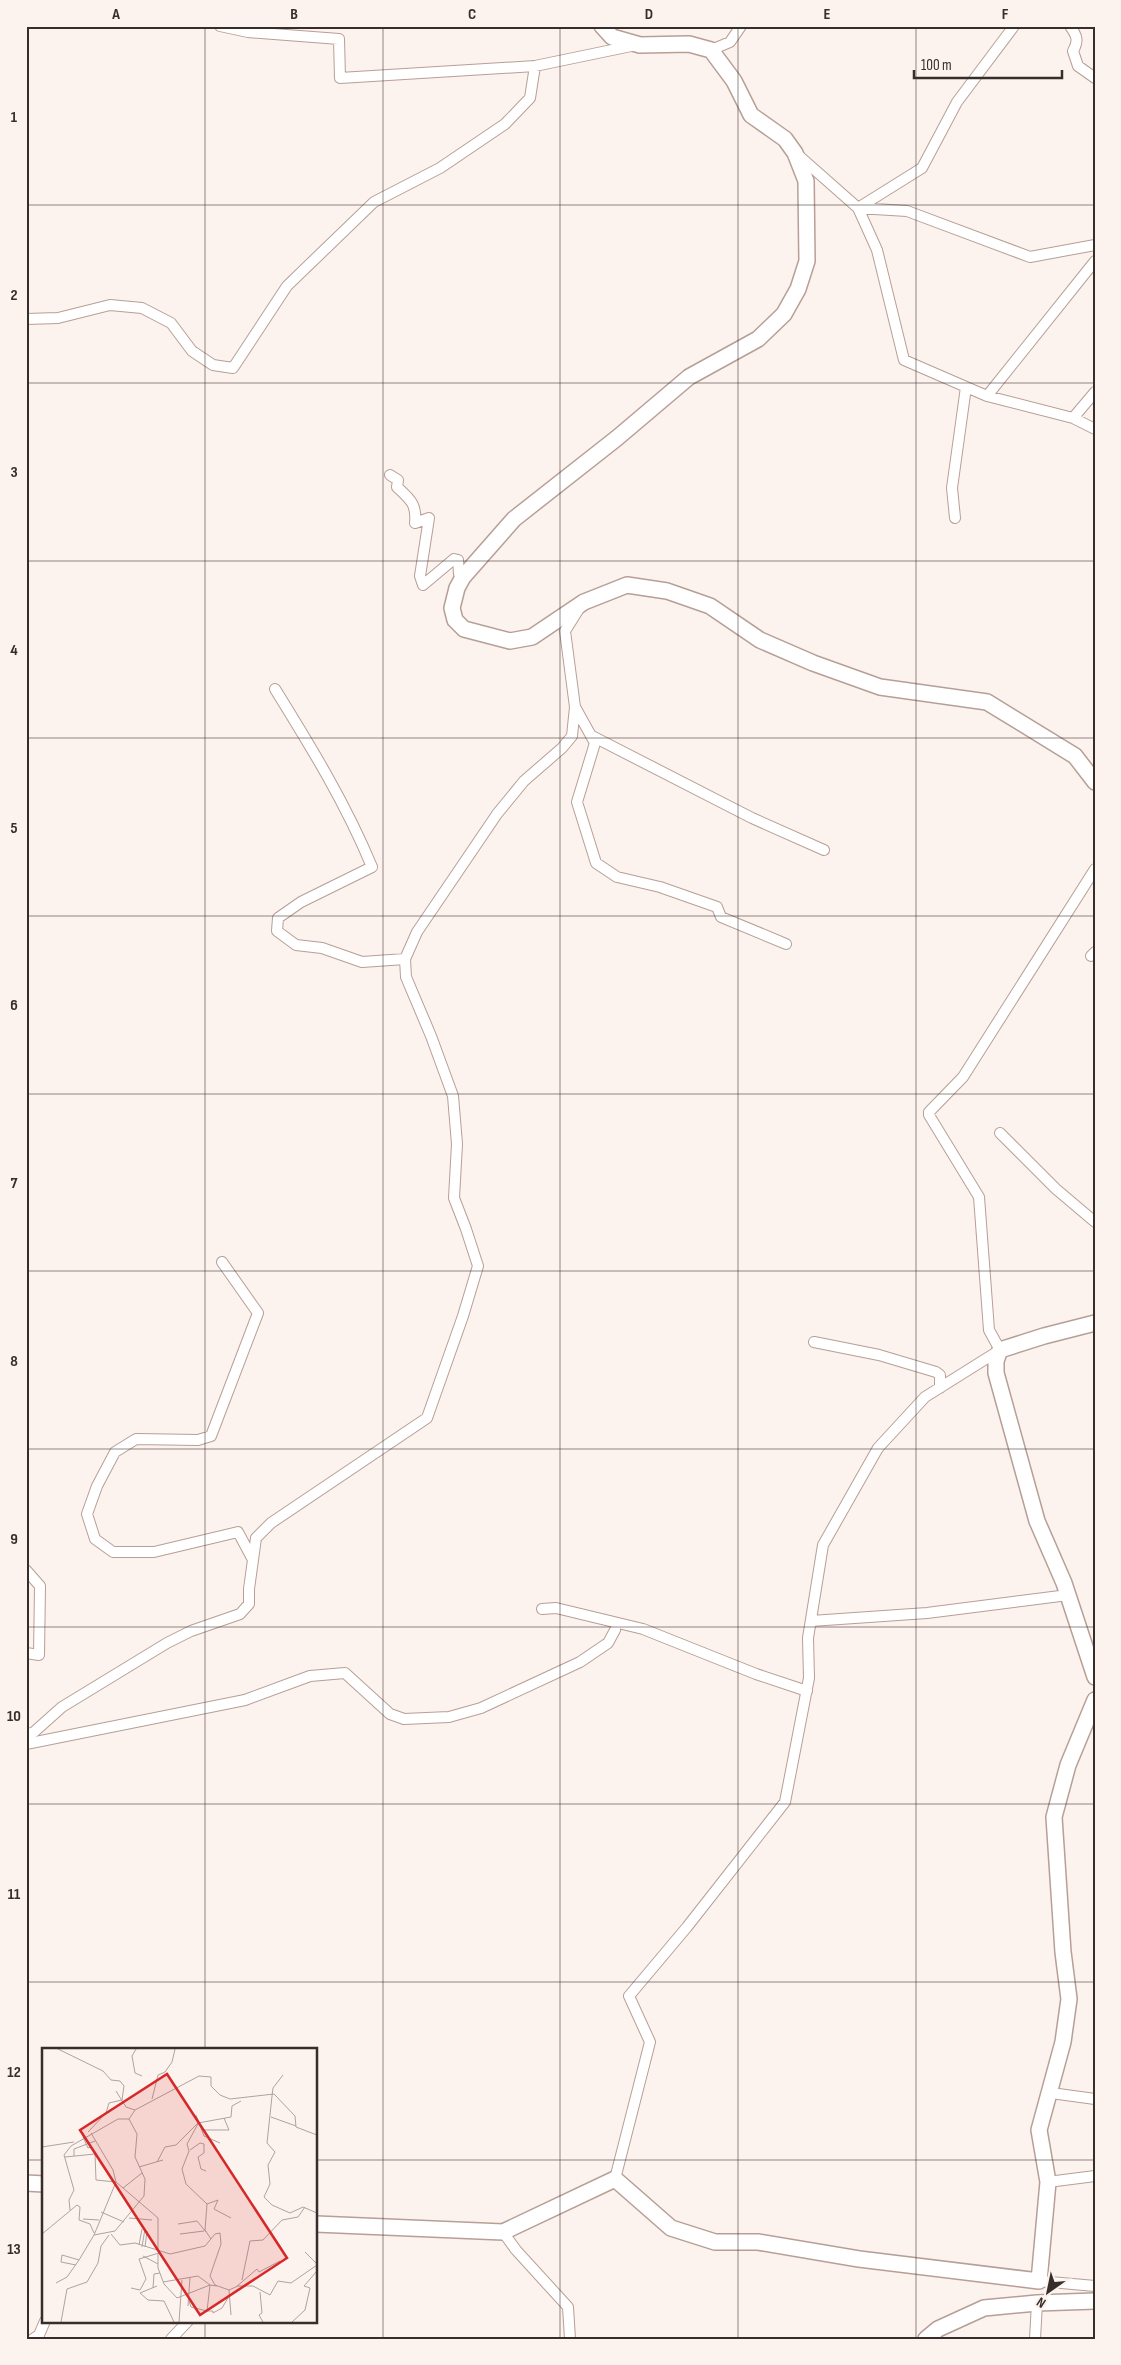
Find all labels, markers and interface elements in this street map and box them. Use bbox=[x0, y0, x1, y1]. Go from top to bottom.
text: A bbox=[111, 5, 120, 24]
text: B bbox=[290, 5, 298, 24]
text: C bbox=[468, 5, 476, 24]
text: D bbox=[645, 5, 653, 24]
text: E bbox=[824, 5, 831, 24]
text: F bbox=[1002, 5, 1009, 24]
scale bar bbox=[914, 48, 1061, 80]
text: 100 m bbox=[921, 56, 952, 75]
text: 1 bbox=[11, 108, 18, 127]
text: 2 bbox=[10, 286, 18, 305]
text: 3 bbox=[10, 463, 18, 482]
text: 4 bbox=[10, 641, 18, 660]
text: 5 bbox=[10, 819, 18, 838]
text: 6 bbox=[10, 996, 18, 1015]
text: 7 bbox=[11, 1174, 18, 1193]
text: 8 bbox=[10, 1352, 18, 1371]
text: 9 bbox=[10, 1530, 18, 1549]
text: 10 bbox=[7, 1707, 21, 1726]
text: 11 bbox=[8, 1885, 21, 1904]
inset map bbox=[42, 2048, 318, 2322]
text: 12 bbox=[7, 2063, 21, 2082]
text: 13 bbox=[7, 2240, 21, 2259]
north arrow bbox=[1024, 2268, 1074, 2318]
text: N bbox=[1033, 2293, 1049, 2312]

